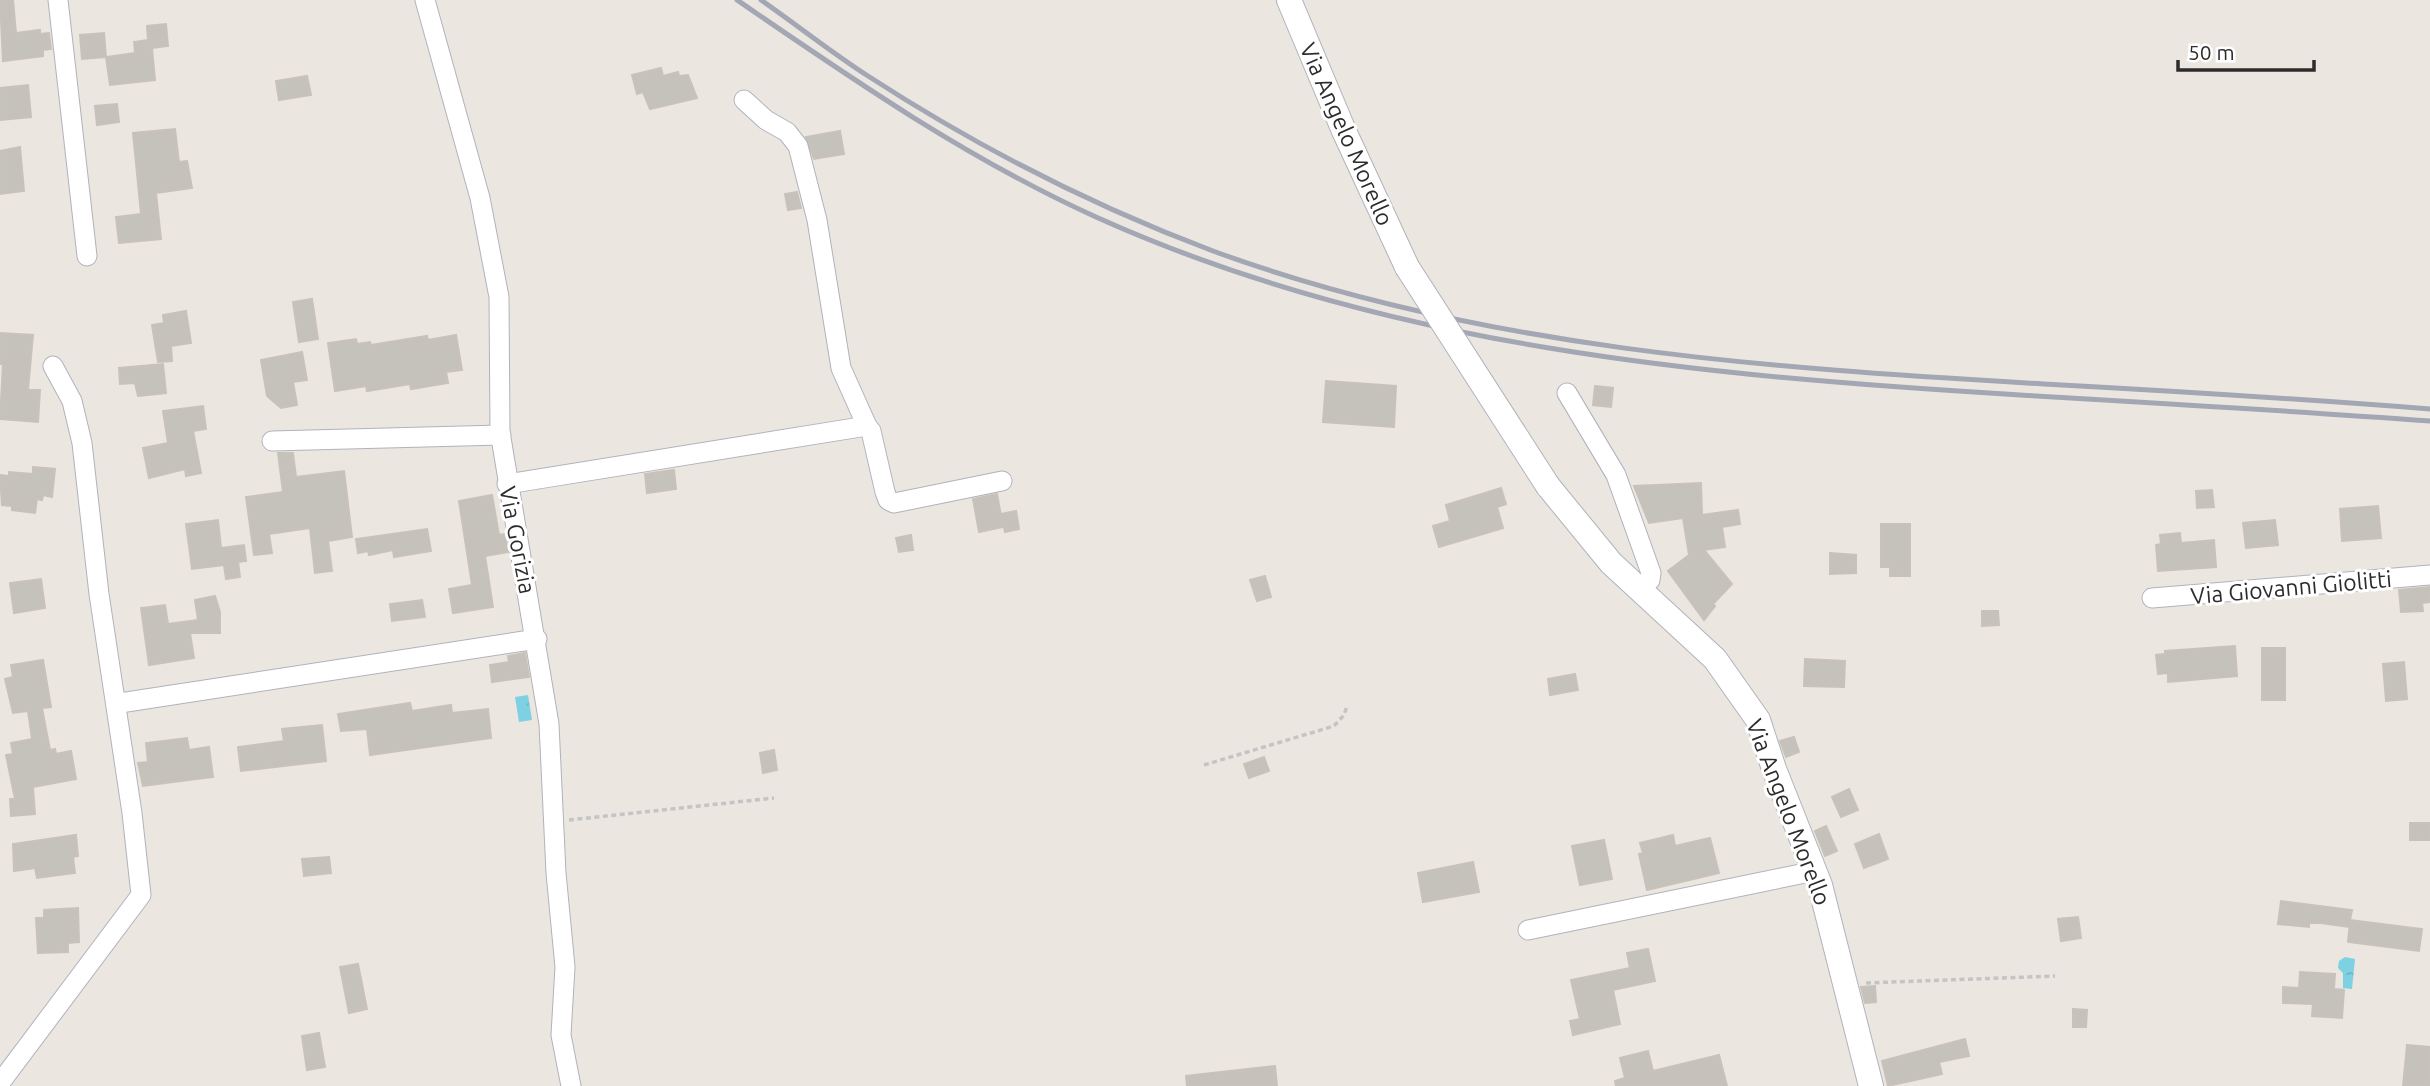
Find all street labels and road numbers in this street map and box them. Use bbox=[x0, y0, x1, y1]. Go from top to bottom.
street label: Via Angelo Morello bbox=[1295, 39, 1399, 229]
street label: Via Gorizia bbox=[495, 484, 541, 596]
street label: Via Giovanni Giolitti bbox=[2189, 566, 2393, 608]
street label: Via Angelo Morello bbox=[1742, 716, 1836, 908]

